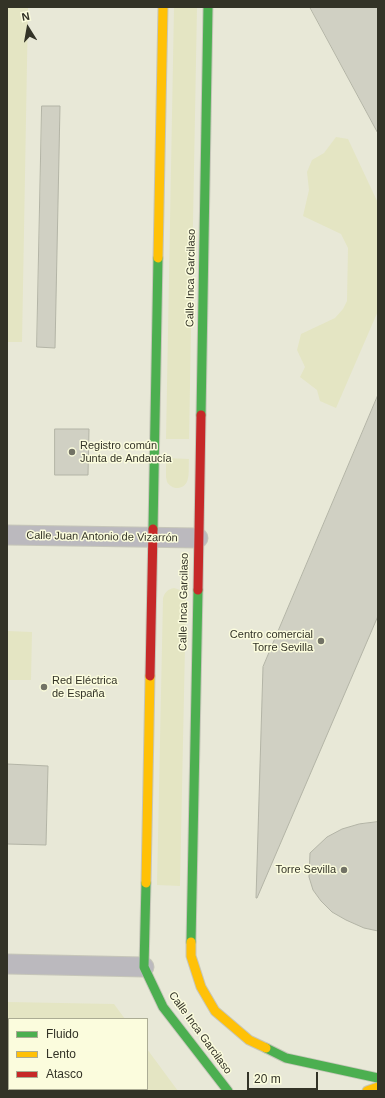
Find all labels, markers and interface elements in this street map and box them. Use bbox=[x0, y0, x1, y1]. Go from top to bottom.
north arrow bbox=[8, 8, 48, 48]
text: N bbox=[21, 10, 31, 23]
street label: Calle Inca Garcilaso bbox=[184, 229, 198, 327]
place label: Registro común Junta de Andaucía bbox=[80, 439, 172, 465]
marker: Registro común Junta de Andaucía bbox=[67, 447, 77, 457]
street label: Calle Juan Antonio de Vizarrón bbox=[26, 529, 178, 545]
street label: Calle Inca Garcilaso bbox=[177, 553, 191, 651]
place label: Centro comercial Torre Sevilla bbox=[230, 628, 313, 654]
marker: Centro comercial Torre Sevilla bbox=[316, 636, 326, 646]
place label: Red Eléctrica de España bbox=[52, 674, 117, 700]
marker: Red Eléctrica de España bbox=[39, 682, 49, 692]
place label: Torre Sevilla bbox=[275, 863, 336, 877]
marker: Torre Sevilla bbox=[339, 865, 349, 875]
street label: Calle Inca Garcilaso bbox=[166, 989, 234, 1077]
legend bbox=[8, 1018, 148, 1090]
text: Fluido bbox=[46, 1027, 79, 1041]
text: Lento bbox=[46, 1047, 76, 1061]
scale bar bbox=[249, 1064, 320, 1090]
text: Atasco bbox=[46, 1067, 83, 1081]
text: 20 m bbox=[254, 1072, 281, 1086]

